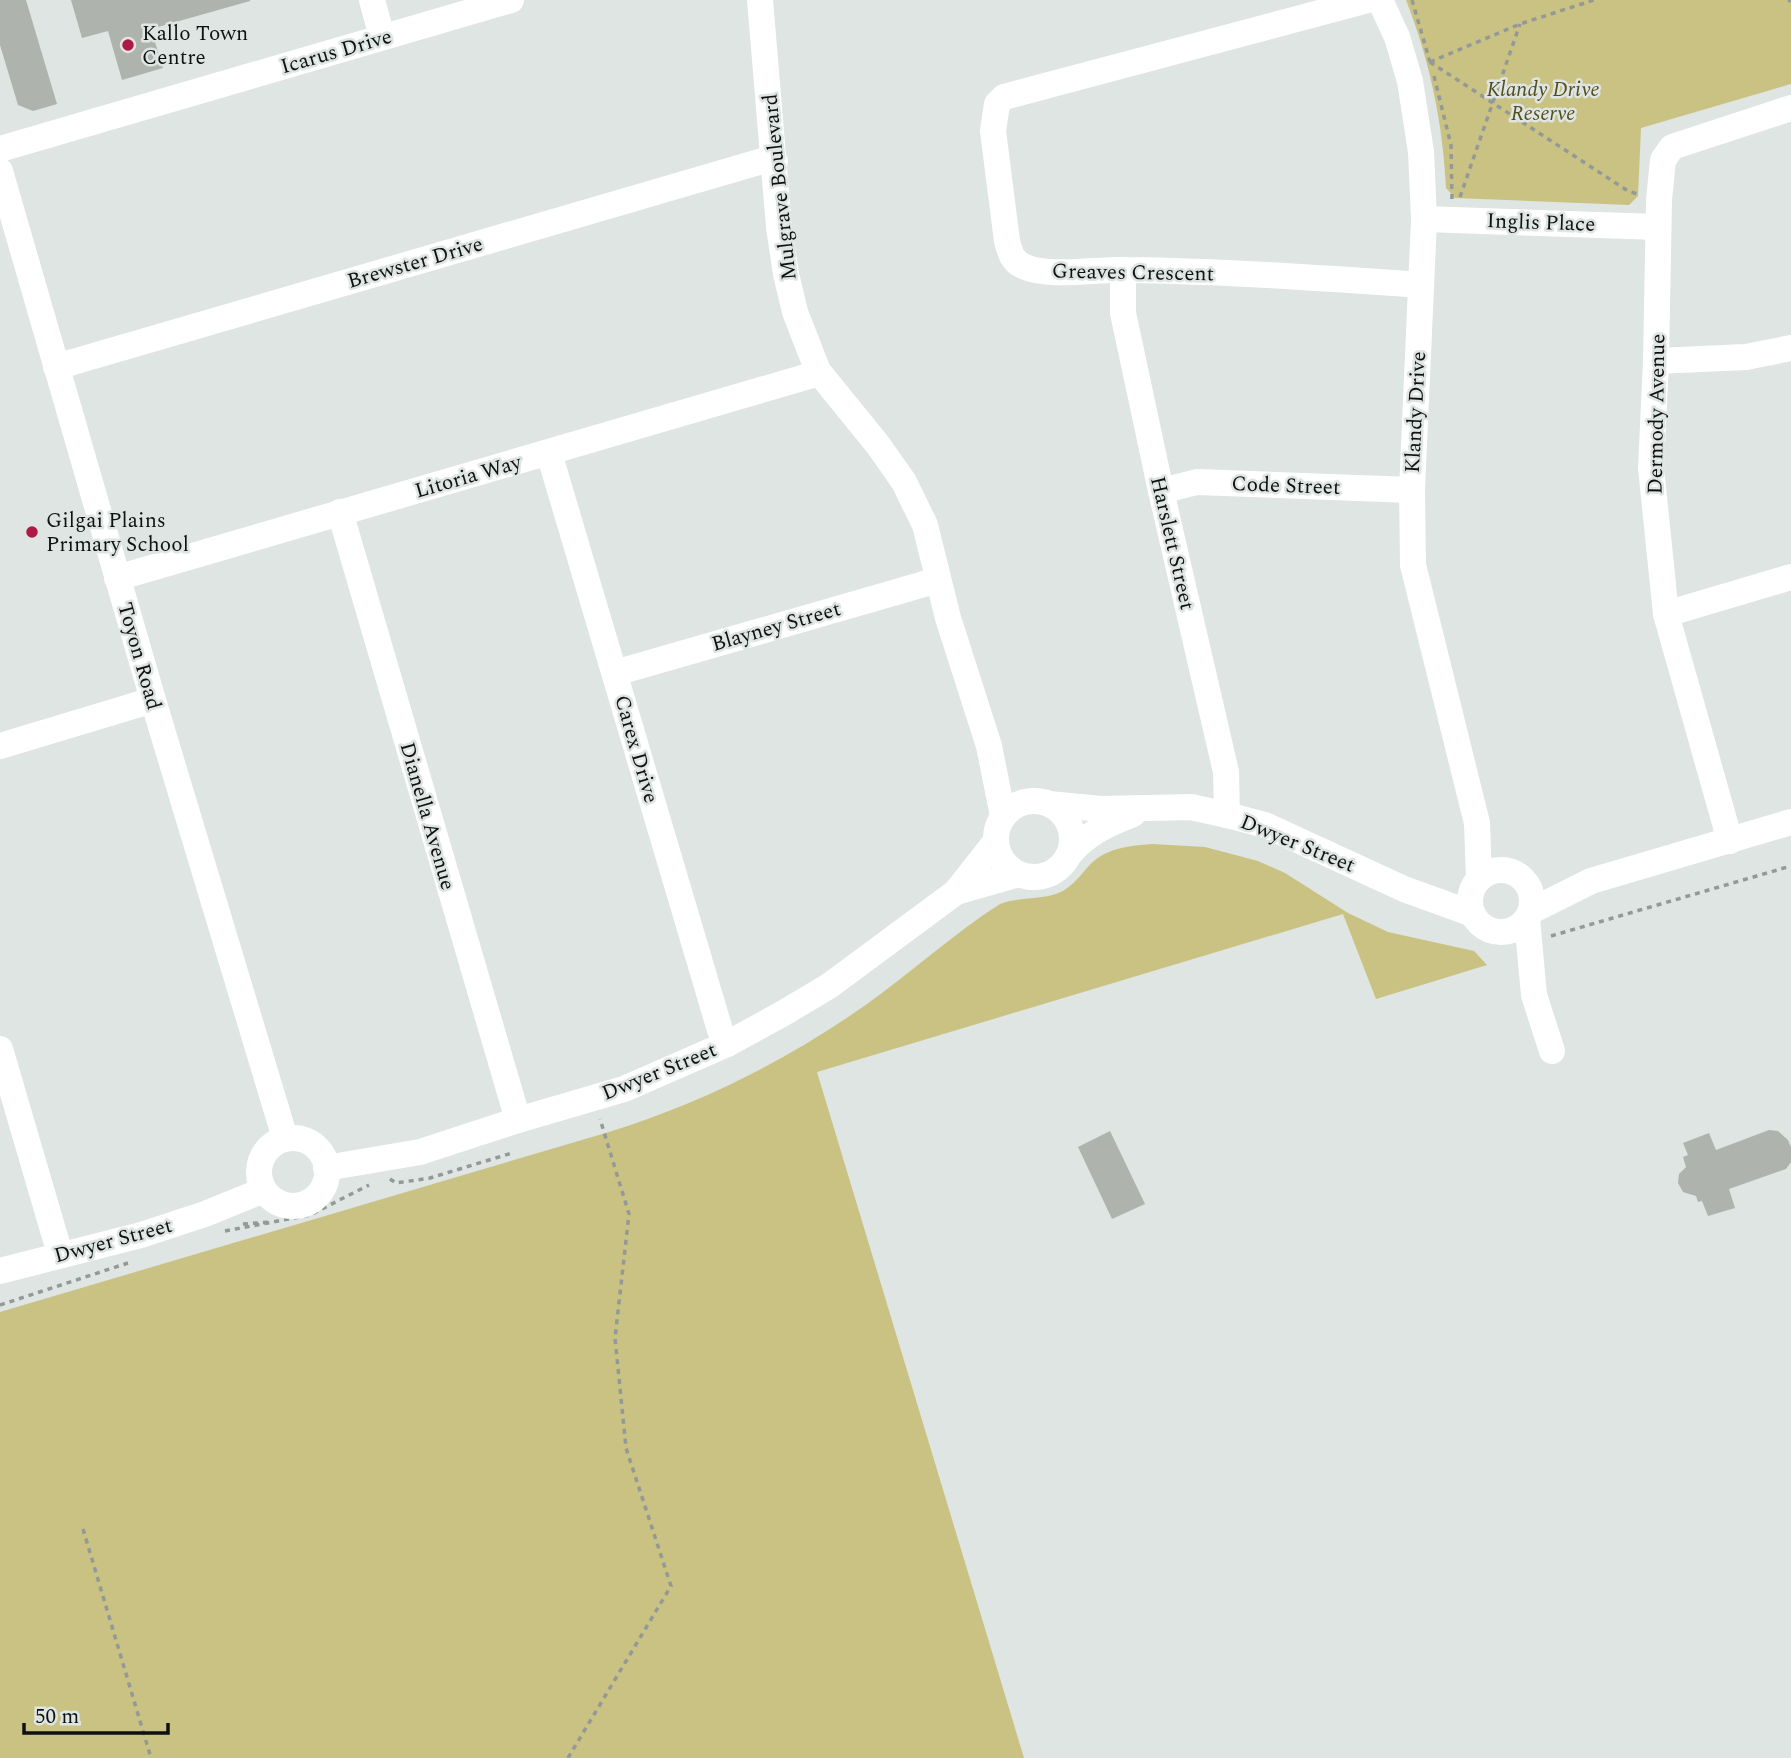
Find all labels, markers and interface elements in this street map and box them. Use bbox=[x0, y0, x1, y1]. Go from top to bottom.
place label: Kallo Town Centre bbox=[142, 18, 248, 74]
street label: Icarus Drive bbox=[277, 21, 396, 83]
marker: Kallo Town Centre bbox=[120, 37, 136, 53]
park label: Klandy Drive Reserve bbox=[1486, 74, 1600, 130]
street label: Mulgrave Boulevard bbox=[754, 92, 806, 282]
street label: Inglis Place bbox=[1486, 205, 1596, 241]
street label: Brewster Drive bbox=[344, 228, 487, 298]
street label: Greaves Crescent bbox=[1052, 256, 1214, 290]
street label: Dermody Avenue bbox=[1640, 333, 1674, 495]
street label: Klandy Drive bbox=[1397, 350, 1435, 474]
street label: Litoria Way bbox=[411, 446, 526, 507]
street label: Code Street bbox=[1231, 468, 1341, 504]
street label: Harslett Street bbox=[1141, 473, 1203, 613]
place label: Gilgai Plains Primary School bbox=[46, 505, 189, 561]
marker: Gilgai Plains Primary School bbox=[24, 524, 40, 540]
street label: Blayney Street bbox=[708, 593, 845, 661]
street label: Toyon Road bbox=[108, 599, 170, 714]
street label: Carex Drive bbox=[605, 692, 667, 807]
street label: Dianella Avenue bbox=[391, 738, 463, 894]
street label: Dwyer Street bbox=[1235, 806, 1360, 882]
street label: Dwyer Street bbox=[597, 1034, 722, 1110]
street label: Dwyer Street bbox=[50, 1210, 176, 1272]
scale bar bbox=[24, 1692, 168, 1736]
text: 50 m bbox=[35, 1701, 79, 1733]

